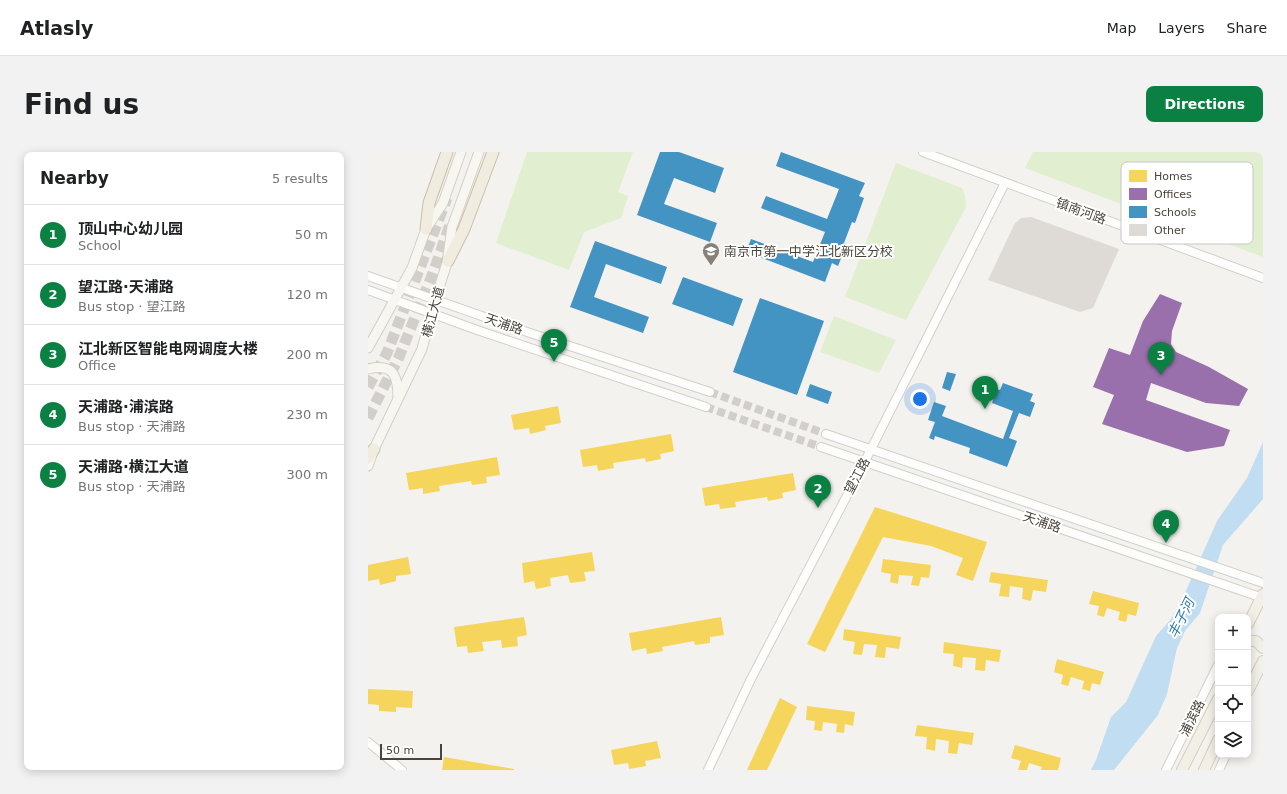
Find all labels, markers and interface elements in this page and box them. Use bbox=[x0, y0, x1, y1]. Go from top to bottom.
text: Atlasly bbox=[20, 17, 93, 39]
text: Map bbox=[1107, 20, 1136, 36]
text: Layers bbox=[1158, 20, 1205, 36]
text: Share bbox=[1227, 20, 1267, 36]
button: Directions bbox=[1146, 86, 1263, 122]
text: Find us bbox=[24, 88, 139, 121]
legend bbox=[1121, 162, 1253, 244]
text: Nearby bbox=[40, 168, 109, 188]
text: Homes bbox=[1154, 170, 1192, 183]
text: 5 results bbox=[272, 171, 328, 186]
text: Offices bbox=[1154, 188, 1192, 201]
street label: 镇南河路 bbox=[1054, 195, 1108, 227]
text: Schools bbox=[1154, 206, 1197, 219]
text: 顶山中心幼儿园 bbox=[78, 220, 183, 238]
text: Other bbox=[1154, 224, 1186, 237]
text: 1 bbox=[48, 227, 58, 242]
text: 50 m bbox=[295, 227, 328, 242]
text: School bbox=[78, 238, 121, 253]
school or university icon: 南京市第一中学江北新区分校 bbox=[701, 241, 721, 266]
place label: 南京市第一中学江北新区分校 bbox=[724, 244, 893, 259]
text: 望江路·天浦路 bbox=[78, 278, 174, 296]
street label: 横江大道 bbox=[419, 285, 447, 339]
text: 2 bbox=[48, 287, 58, 302]
text: 120 m bbox=[286, 287, 328, 302]
text: Bus stop · 望江路 bbox=[78, 299, 186, 314]
street label: 天浦路 bbox=[483, 311, 525, 337]
pin: 5 bbox=[541, 329, 567, 362]
text: 江北新区智能电网调度大楼 bbox=[78, 340, 258, 358]
pin: 3 bbox=[1148, 342, 1174, 375]
text: 3 bbox=[48, 347, 58, 362]
text: 200 m bbox=[286, 347, 328, 362]
text: Office bbox=[78, 358, 116, 373]
pin: 1 bbox=[972, 376, 998, 409]
your location bbox=[910, 389, 930, 409]
text: 天浦路·浦滨路 bbox=[78, 398, 174, 416]
text: 4 bbox=[48, 407, 58, 422]
text: 230 m bbox=[286, 407, 328, 422]
text: Bus stop · 天浦路 bbox=[78, 419, 186, 434]
street label: 望江路 bbox=[841, 455, 873, 497]
text: 天浦路·横江大道 bbox=[78, 458, 189, 476]
text: 5 bbox=[48, 467, 58, 482]
text: 300 m bbox=[286, 467, 328, 482]
pin: 2 bbox=[805, 475, 831, 508]
text: Bus stop · 天浦路 bbox=[78, 479, 186, 494]
street label: 天浦路 bbox=[1021, 509, 1063, 535]
pin: 4 bbox=[1153, 510, 1179, 543]
water label: 丰子河 bbox=[1165, 593, 1199, 640]
map controls bbox=[1215, 614, 1251, 758]
button: + bbox=[1215, 614, 1251, 650]
button: − bbox=[1215, 650, 1251, 686]
button: locate bbox=[1215, 686, 1251, 722]
street label: 浦滨路 bbox=[1177, 697, 1207, 739]
button: layers bbox=[1215, 722, 1251, 758]
scale bar bbox=[380, 742, 442, 761]
text: 50 m bbox=[386, 744, 414, 757]

